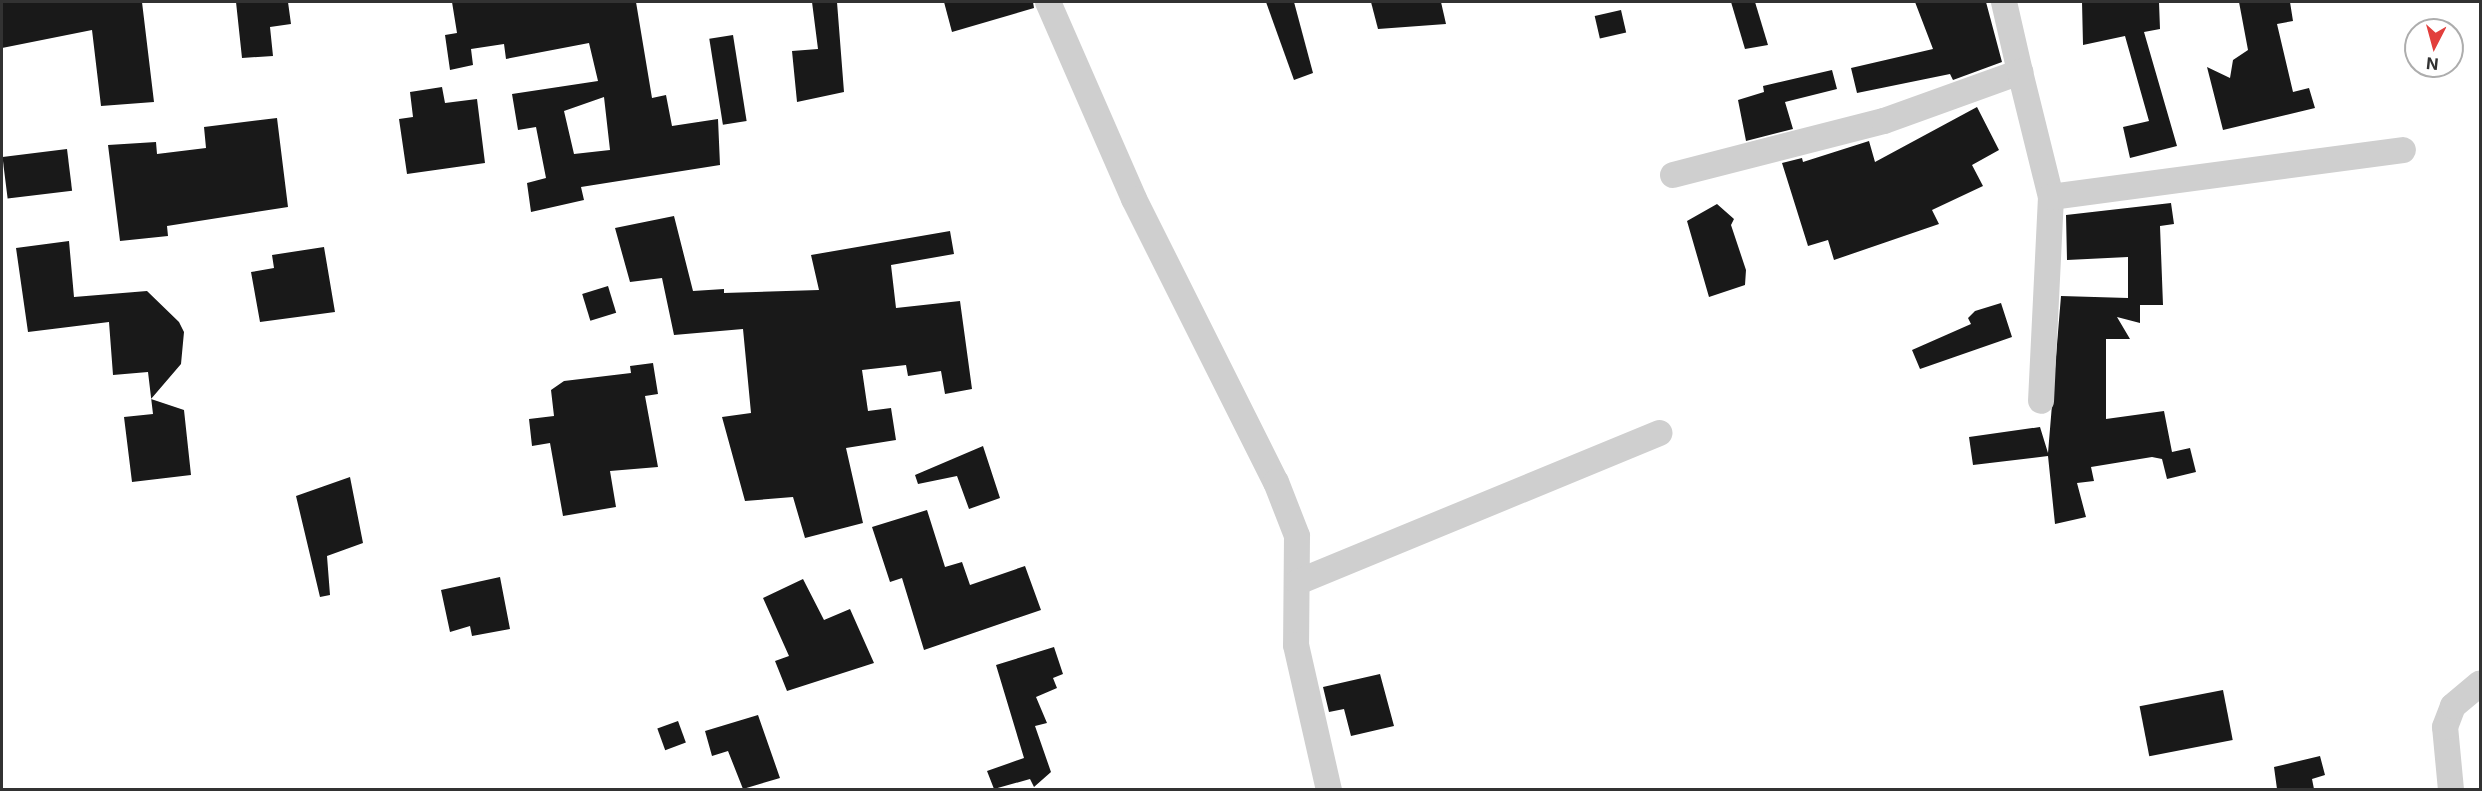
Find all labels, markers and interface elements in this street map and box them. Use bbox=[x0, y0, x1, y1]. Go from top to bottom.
north arrow bbox=[2404, 18, 2464, 78]
text: N bbox=[2425, 53, 2439, 74]

